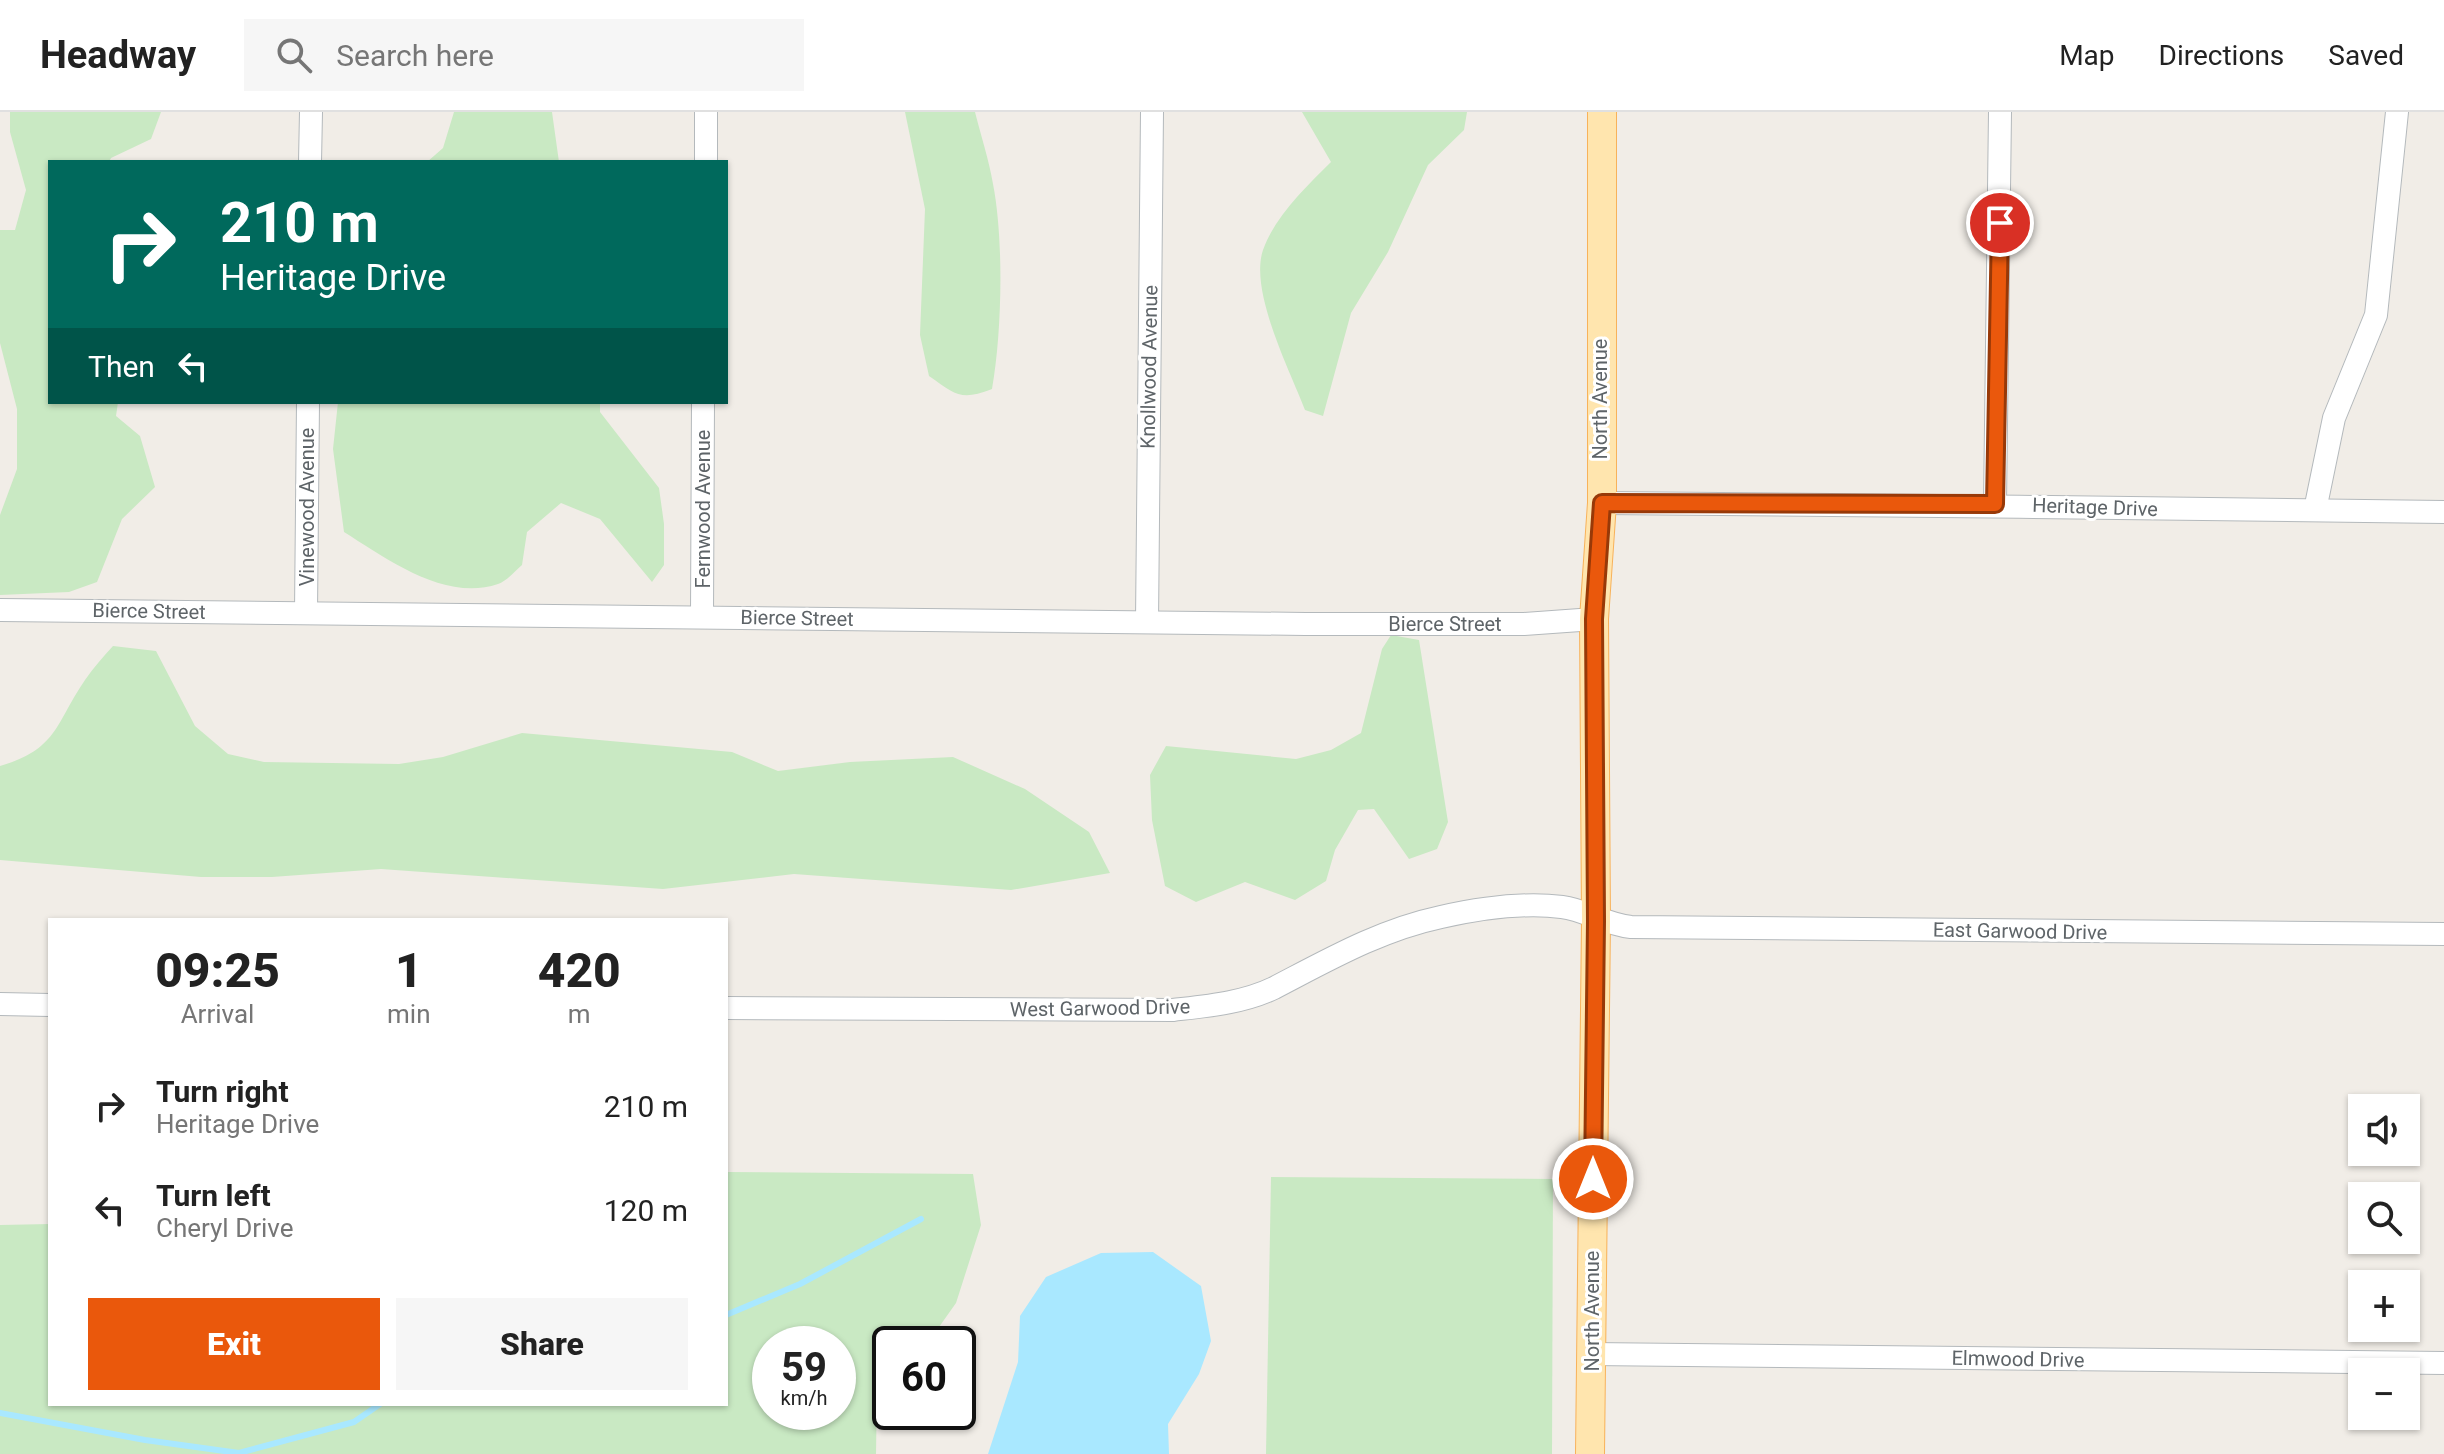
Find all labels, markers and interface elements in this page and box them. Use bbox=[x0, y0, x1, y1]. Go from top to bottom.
search box bbox=[244, 19, 804, 91]
text: Headway bbox=[40, 33, 196, 77]
icon: search bbox=[272, 33, 316, 77]
text: Search here bbox=[336, 38, 494, 73]
text: Map bbox=[2059, 39, 2115, 72]
text: Directions bbox=[2159, 39, 2284, 72]
text: Saved bbox=[2328, 39, 2404, 72]
pin bbox=[1966, 189, 2034, 257]
text: 210 m bbox=[220, 190, 379, 256]
icon: right bbox=[88, 192, 192, 296]
icon: arrive bbox=[1978, 201, 2022, 245]
text: Heritage Drive bbox=[220, 257, 446, 299]
street label: Knollwood Avenue bbox=[1136, 285, 1162, 449]
street label: North Avenue bbox=[1588, 339, 1612, 459]
icon: left bbox=[171, 344, 215, 388]
text: Then bbox=[88, 349, 155, 384]
street label: Vinewood Avenue bbox=[295, 428, 319, 586]
street label: Fernwood Avenue bbox=[691, 430, 715, 588]
street label: Heritage Drive bbox=[2032, 493, 2158, 521]
street label: Bierce Street bbox=[92, 598, 206, 624]
street label: Bierce Street bbox=[740, 605, 854, 631]
street label: Bierce Street bbox=[1388, 612, 1502, 636]
street label: East Garwood Drive bbox=[1933, 917, 2107, 945]
text: 09:25 bbox=[155, 942, 280, 999]
text: 1 bbox=[395, 942, 423, 999]
text: 420 bbox=[538, 942, 621, 999]
street label: West Garwood Drive bbox=[1010, 994, 1190, 1022]
text: Arrival bbox=[181, 999, 254, 1029]
text: min bbox=[387, 999, 431, 1029]
text: m bbox=[568, 999, 591, 1029]
text: Turn right bbox=[156, 1074, 289, 1109]
icon: right bbox=[88, 1084, 132, 1128]
text: 210 m bbox=[604, 1089, 688, 1124]
map controls bbox=[2348, 1094, 2420, 1430]
button: sound bbox=[2348, 1094, 2420, 1166]
text: Heritage Drive bbox=[156, 1109, 319, 1139]
position arrow bbox=[1551, 1137, 1635, 1221]
text: Turn left bbox=[156, 1178, 271, 1213]
button: search bbox=[2348, 1182, 2420, 1254]
icon: left bbox=[88, 1188, 132, 1232]
text: 120 m bbox=[604, 1193, 688, 1228]
text: Cheryl Drive bbox=[156, 1213, 294, 1243]
street label: North Avenue bbox=[1580, 1251, 1604, 1371]
button: + bbox=[2348, 1270, 2420, 1342]
button: Exit bbox=[88, 1298, 380, 1390]
button: Share bbox=[396, 1298, 688, 1390]
speed limit sign: 60 bbox=[872, 1326, 976, 1430]
text: 59 bbox=[781, 1344, 827, 1391]
street label: Elmwood Drive bbox=[1951, 1346, 2085, 1372]
button: − bbox=[2348, 1358, 2420, 1430]
text: km/h bbox=[781, 1386, 827, 1410]

